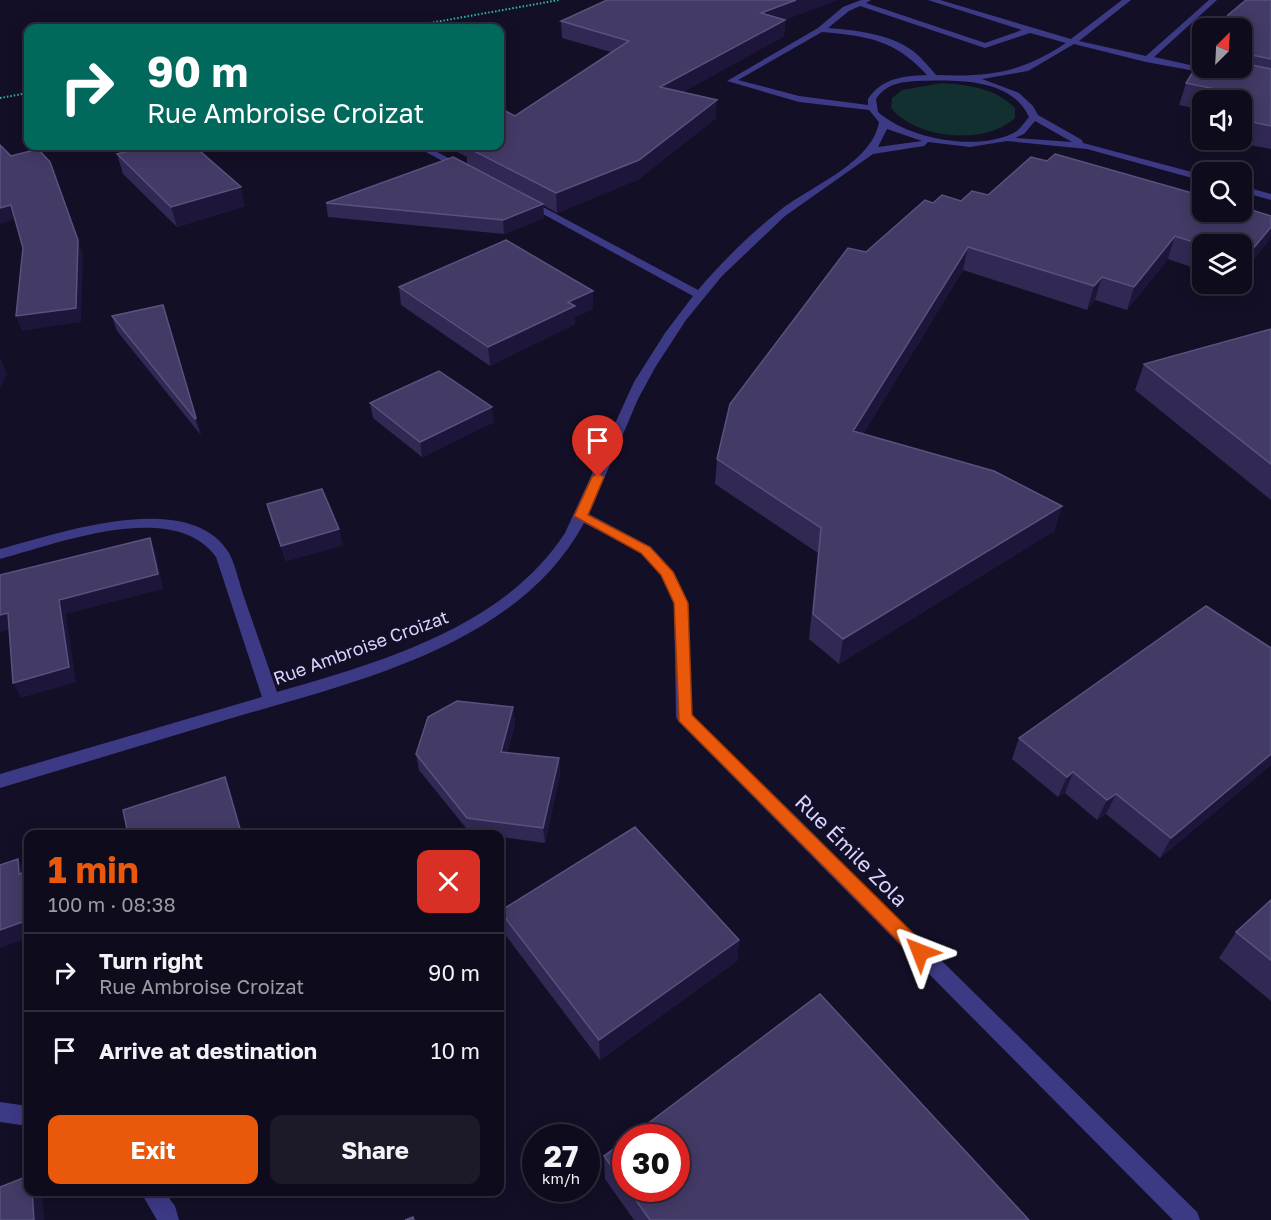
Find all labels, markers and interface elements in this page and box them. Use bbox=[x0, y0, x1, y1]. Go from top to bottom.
north arrow bbox=[1192, 18, 1252, 78]
map controls bbox=[1192, 18, 1252, 294]
text: 90 m bbox=[147, 46, 248, 96]
icon: right bbox=[48, 48, 126, 126]
button: sound bbox=[1192, 90, 1252, 150]
text: Rue Ambroise Croizat bbox=[147, 97, 424, 129]
button: search bbox=[1192, 162, 1252, 222]
button: layers bbox=[1192, 234, 1252, 294]
pin bbox=[572, 415, 623, 477]
icon: arrive bbox=[581, 424, 614, 457]
street label: Rue Ambroise Croizat bbox=[270, 605, 451, 689]
street label: Rue Émile Zola bbox=[790, 789, 913, 912]
text: 1 min bbox=[48, 848, 139, 891]
button: close bbox=[417, 850, 480, 913]
text: 100 m · 08:38 bbox=[48, 892, 176, 916]
position arrow bbox=[888, 920, 952, 984]
text: Turn right bbox=[99, 947, 203, 974]
icon: right bbox=[48, 956, 81, 989]
text: 90 m bbox=[428, 959, 480, 986]
text: Rue Ambroise Croizat bbox=[99, 974, 304, 998]
icon: arrive bbox=[48, 1034, 81, 1067]
text: Arrive at destination bbox=[99, 1037, 317, 1064]
text: 10 m bbox=[431, 1037, 480, 1064]
button: Exit bbox=[48, 1115, 258, 1184]
button: Share bbox=[270, 1115, 480, 1184]
speed limit sign: 30 bbox=[612, 1124, 690, 1202]
text: 27 bbox=[544, 1138, 578, 1174]
text: km/h bbox=[542, 1169, 580, 1187]

